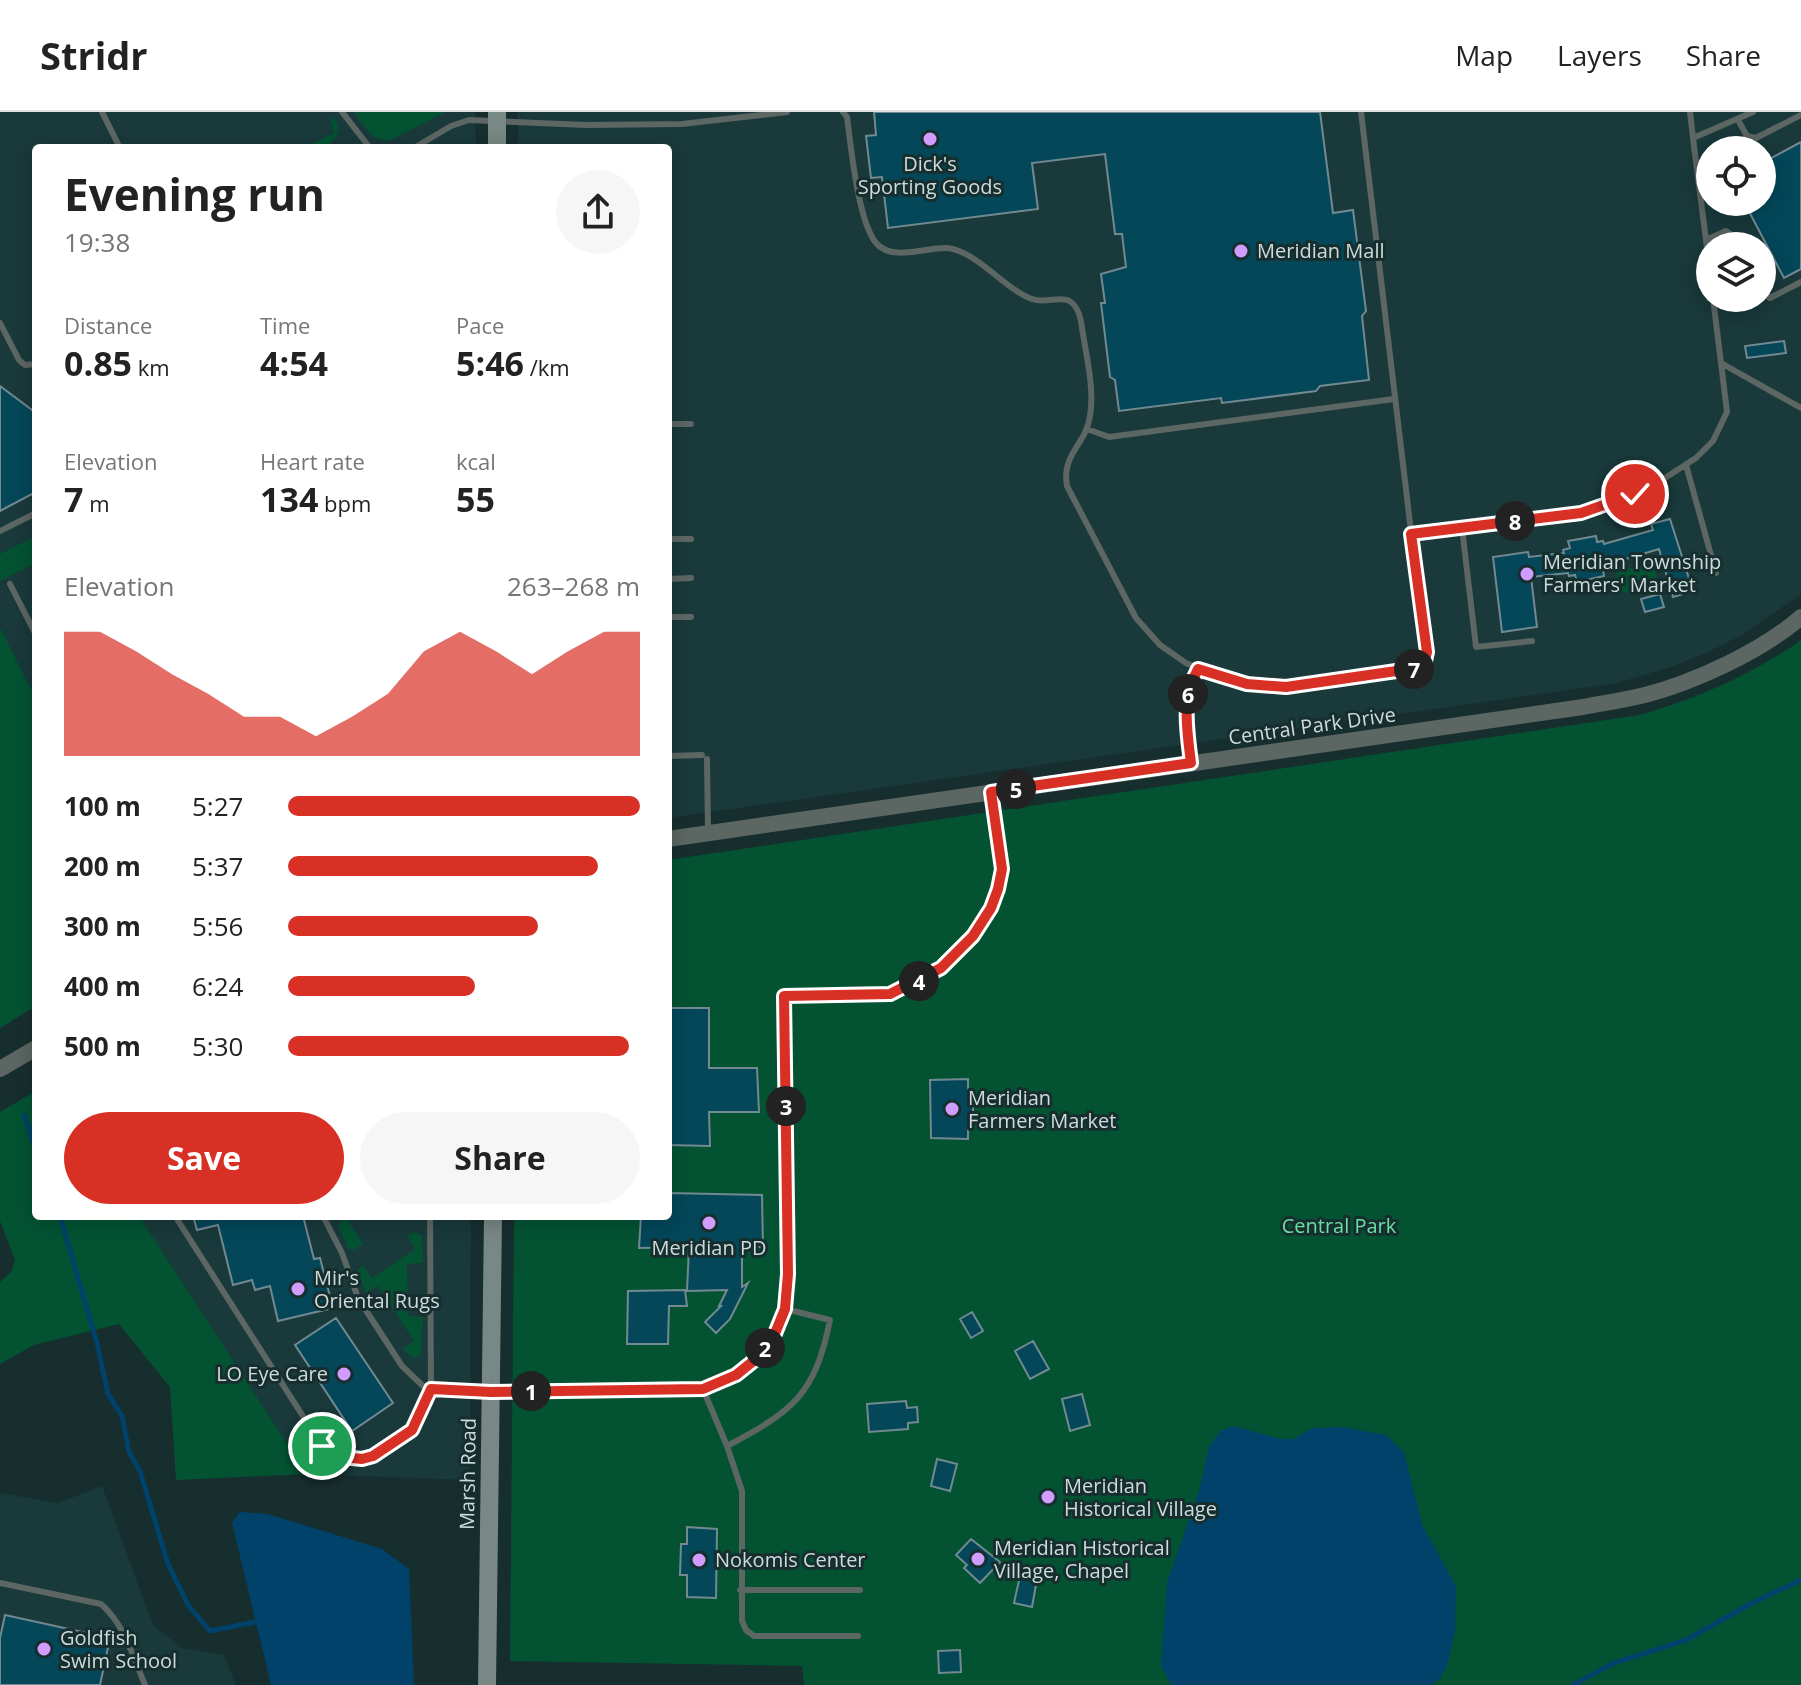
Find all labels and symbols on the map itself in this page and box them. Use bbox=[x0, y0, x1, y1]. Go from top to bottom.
marker: Dick's Sporting Goods bbox=[921, 130, 939, 148]
place label: Dick's Sporting Goods bbox=[858, 150, 1002, 200]
place label: Meridian Mall bbox=[1257, 237, 1385, 264]
marker: Meridian Mall bbox=[1232, 242, 1250, 260]
pin bbox=[1601, 460, 1669, 528]
pin: 8 bbox=[1495, 501, 1535, 541]
place label: Meridian Township Farmers' Market bbox=[1543, 548, 1721, 598]
marker: Meridian Township Farmers' Market bbox=[1518, 565, 1536, 583]
pin: 7 bbox=[1394, 649, 1434, 689]
pin: 6 bbox=[1168, 674, 1208, 714]
street label: Central Park Drive bbox=[1227, 700, 1397, 751]
pin: 5 bbox=[996, 769, 1036, 809]
pin: 4 bbox=[899, 961, 939, 1001]
place label: Meridian Farmers Market bbox=[968, 1084, 1116, 1134]
pin: 3 bbox=[766, 1086, 806, 1126]
marker: Meridian Farmers Market bbox=[943, 1100, 961, 1118]
park label: Central Park bbox=[1282, 1212, 1397, 1239]
marker: Meridian PD bbox=[700, 1214, 718, 1232]
place label: Meridian PD bbox=[652, 1234, 766, 1261]
place label: Mir's Oriental Rugs bbox=[314, 1264, 440, 1314]
marker: Mir's Oriental Rugs bbox=[289, 1280, 307, 1298]
pin: 2 bbox=[745, 1328, 785, 1368]
place label: LO Eye Care bbox=[216, 1360, 328, 1387]
marker: LO Eye Care bbox=[335, 1365, 353, 1383]
pin: 1 bbox=[511, 1371, 551, 1411]
pin bbox=[288, 1412, 356, 1480]
street label: Marsh Road bbox=[453, 1418, 482, 1530]
place label: Meridian Historical Village bbox=[1064, 1472, 1217, 1522]
marker: Meridian Historical Village bbox=[1039, 1488, 1057, 1506]
place label: Meridian Historical Village, Chapel bbox=[994, 1534, 1170, 1584]
place label: Nokomis Center bbox=[715, 1546, 866, 1573]
marker: Meridian Historical Village, Chapel bbox=[969, 1550, 987, 1568]
marker: Nokomis Center bbox=[690, 1551, 708, 1569]
place label: Goldfish Swim School bbox=[60, 1624, 177, 1674]
marker: Goldfish Swim School bbox=[35, 1640, 53, 1658]

